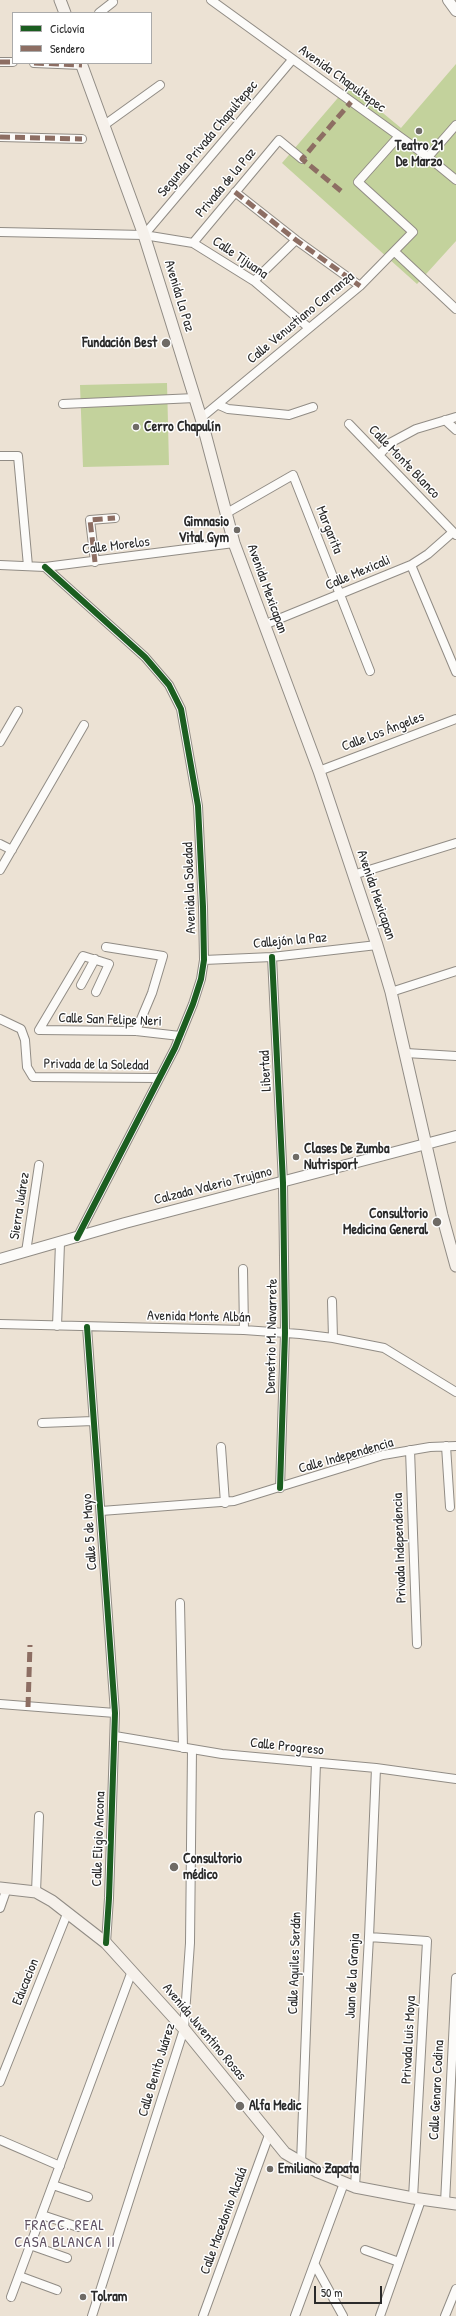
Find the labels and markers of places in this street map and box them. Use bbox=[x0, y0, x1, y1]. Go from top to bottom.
marker: Teatro 21 De Marzo bbox=[414, 126, 424, 136]
place label: Teatro 21 De Marzo bbox=[395, 138, 443, 170]
place label: Fundación Best bbox=[82, 335, 157, 351]
marker: Fundación Best bbox=[160, 337, 172, 349]
place label: Cerro Chapulín bbox=[144, 419, 221, 435]
marker: Cerro Chapulín bbox=[131, 422, 141, 432]
place label: Gimnasio Vital Gym bbox=[179, 514, 229, 546]
marker: Gimnasio Vital Gym bbox=[232, 525, 242, 535]
place label: Clases De Zumba Nutrisport bbox=[304, 1141, 389, 1174]
marker: Clases De Zumba Nutrisport bbox=[291, 1152, 301, 1162]
place label: Consultorio Medicina General bbox=[343, 1206, 428, 1238]
marker: Consultorio Medicina General bbox=[431, 1216, 443, 1228]
place label: Consultorio médico bbox=[183, 1851, 242, 1884]
marker: Consultorio médico bbox=[168, 1861, 180, 1873]
place label: Alfa Medic bbox=[249, 2098, 301, 2114]
marker: Alfa Medic bbox=[234, 2100, 246, 2112]
place label: Emiliano Zapata bbox=[278, 2161, 359, 2177]
marker: Emiliano Zapata bbox=[265, 2164, 275, 2174]
place label: Tolram bbox=[91, 2289, 127, 2305]
marker: Tolram bbox=[78, 2292, 88, 2302]

